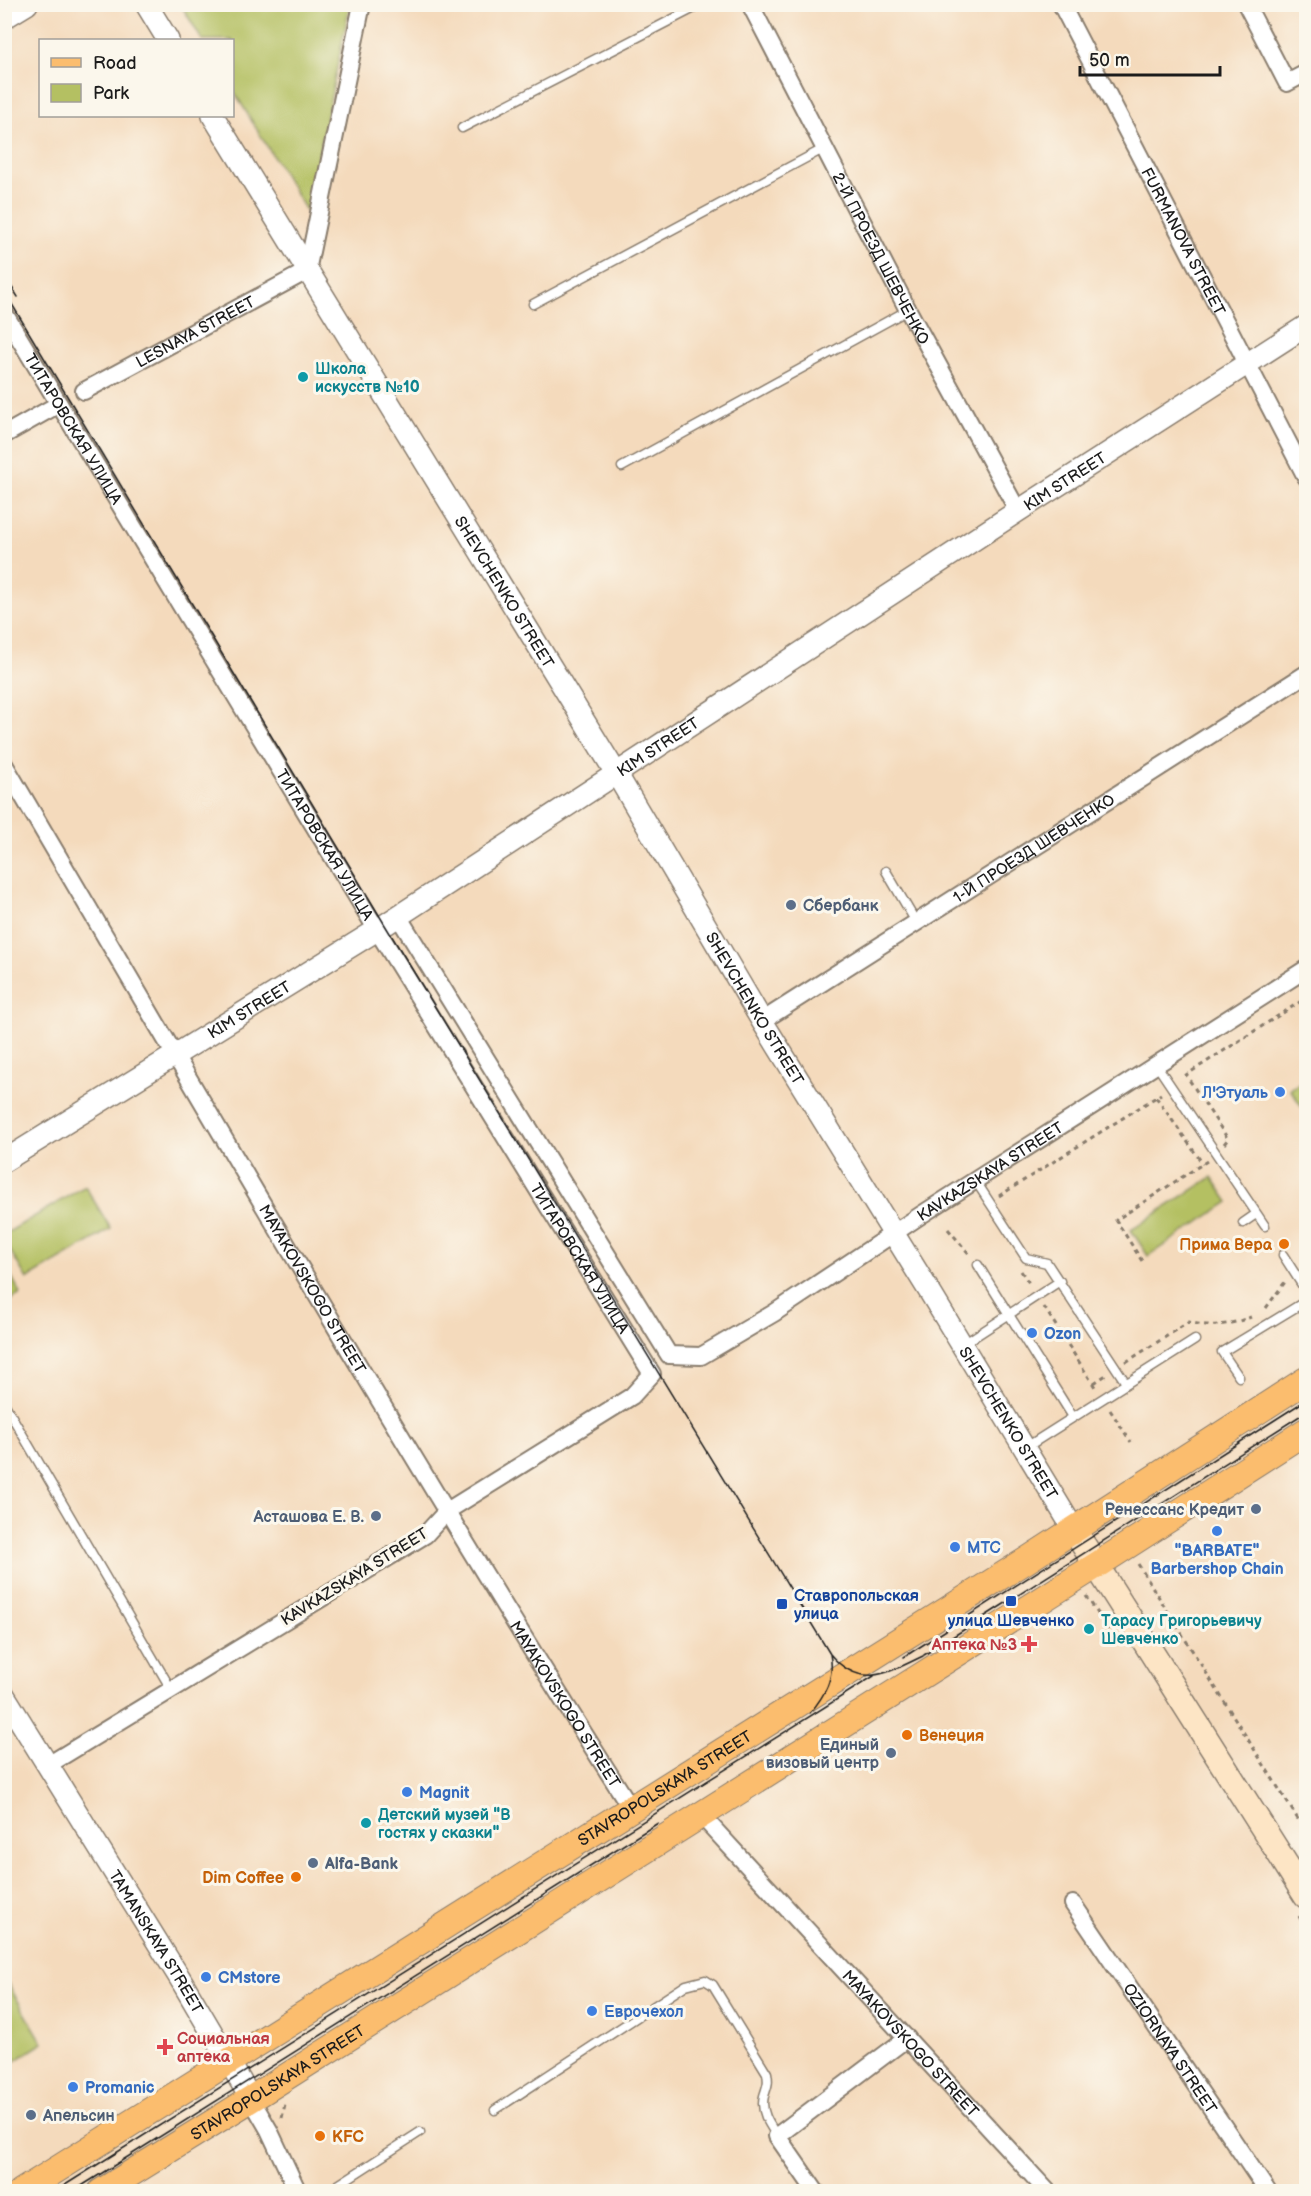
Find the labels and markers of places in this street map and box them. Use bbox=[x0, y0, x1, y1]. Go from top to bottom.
place label: Школа искусств №10 bbox=[315, 360, 420, 397]
marker: Школа искусств №10 bbox=[296, 370, 310, 384]
place label: Сбербанк bbox=[803, 897, 879, 916]
marker: Сбербанк bbox=[784, 898, 798, 912]
place label: Л'Этуаль bbox=[1201, 1084, 1269, 1103]
marker: Л'Этуаль bbox=[1273, 1085, 1287, 1099]
place label: Прима Вера bbox=[1179, 1236, 1273, 1255]
marker: Прима Вера bbox=[1277, 1237, 1291, 1251]
place label: Ozon bbox=[1044, 1325, 1081, 1344]
marker: Ozon bbox=[1025, 1326, 1039, 1340]
place label: Ренессанс Кредит bbox=[1104, 1501, 1244, 1520]
marker: Ренессанс Кредит bbox=[1249, 1502, 1263, 1516]
place label: Асташова Е. В. bbox=[252, 1508, 364, 1527]
marker: Асташова Е. В. bbox=[369, 1509, 383, 1523]
marker: "BARBATE" Barbershop Chain bbox=[1210, 1524, 1224, 1538]
place label: МТС bbox=[967, 1539, 1001, 1558]
marker: МТС bbox=[948, 1540, 962, 1554]
place label: "BARBATE" Barbershop Chain bbox=[1150, 1542, 1284, 1579]
place label: Ставропольская улица bbox=[794, 1587, 919, 1624]
marker: улица Шевченко bbox=[1004, 1594, 1018, 1608]
marker: Ставропольская улица bbox=[775, 1597, 789, 1611]
place label: улица Шевченко bbox=[948, 1612, 1074, 1631]
place label: Тарасу Григорьевичу Шевченко bbox=[1101, 1612, 1262, 1649]
marker: Тарасу Григорьевичу Шевченко bbox=[1082, 1622, 1096, 1636]
place label: Аптека №3 bbox=[931, 1636, 1017, 1655]
marker: Аптека №3 bbox=[1022, 1637, 1036, 1651]
place label: Венеция bbox=[919, 1727, 984, 1746]
marker: Венеция bbox=[900, 1728, 914, 1742]
place label: Единый визовый центр bbox=[766, 1736, 880, 1773]
marker: Единый визовый центр bbox=[884, 1746, 898, 1760]
place label: Magnit bbox=[419, 1784, 470, 1803]
marker: Magnit bbox=[400, 1785, 414, 1799]
place label: Детский музей "В гостях у сказки" bbox=[378, 1806, 510, 1843]
marker: Детский музей "В гостях у сказки" bbox=[359, 1816, 373, 1830]
place label: Alfa-Bank bbox=[324, 1855, 398, 1874]
marker: Alfa-Bank bbox=[306, 1856, 320, 1870]
place label: Dim Coffee bbox=[202, 1869, 284, 1888]
marker: Dim Coffee bbox=[289, 1870, 303, 1884]
place label: CMstore bbox=[218, 1969, 280, 1988]
marker: CMstore bbox=[199, 1970, 213, 1984]
place label: Еврочехол bbox=[604, 2003, 684, 2022]
marker: Еврочехол bbox=[585, 2004, 599, 2018]
place label: Социальная аптека bbox=[177, 2030, 270, 2067]
marker: Социальная аптека bbox=[158, 2040, 172, 2054]
place label: Promanic bbox=[85, 2079, 155, 2098]
marker: Promanic bbox=[66, 2080, 80, 2094]
place label: Апельсин bbox=[42, 2107, 115, 2126]
marker: Апельсин bbox=[24, 2108, 38, 2122]
place label: KFC bbox=[332, 2128, 364, 2147]
marker: KFC bbox=[313, 2129, 327, 2143]

